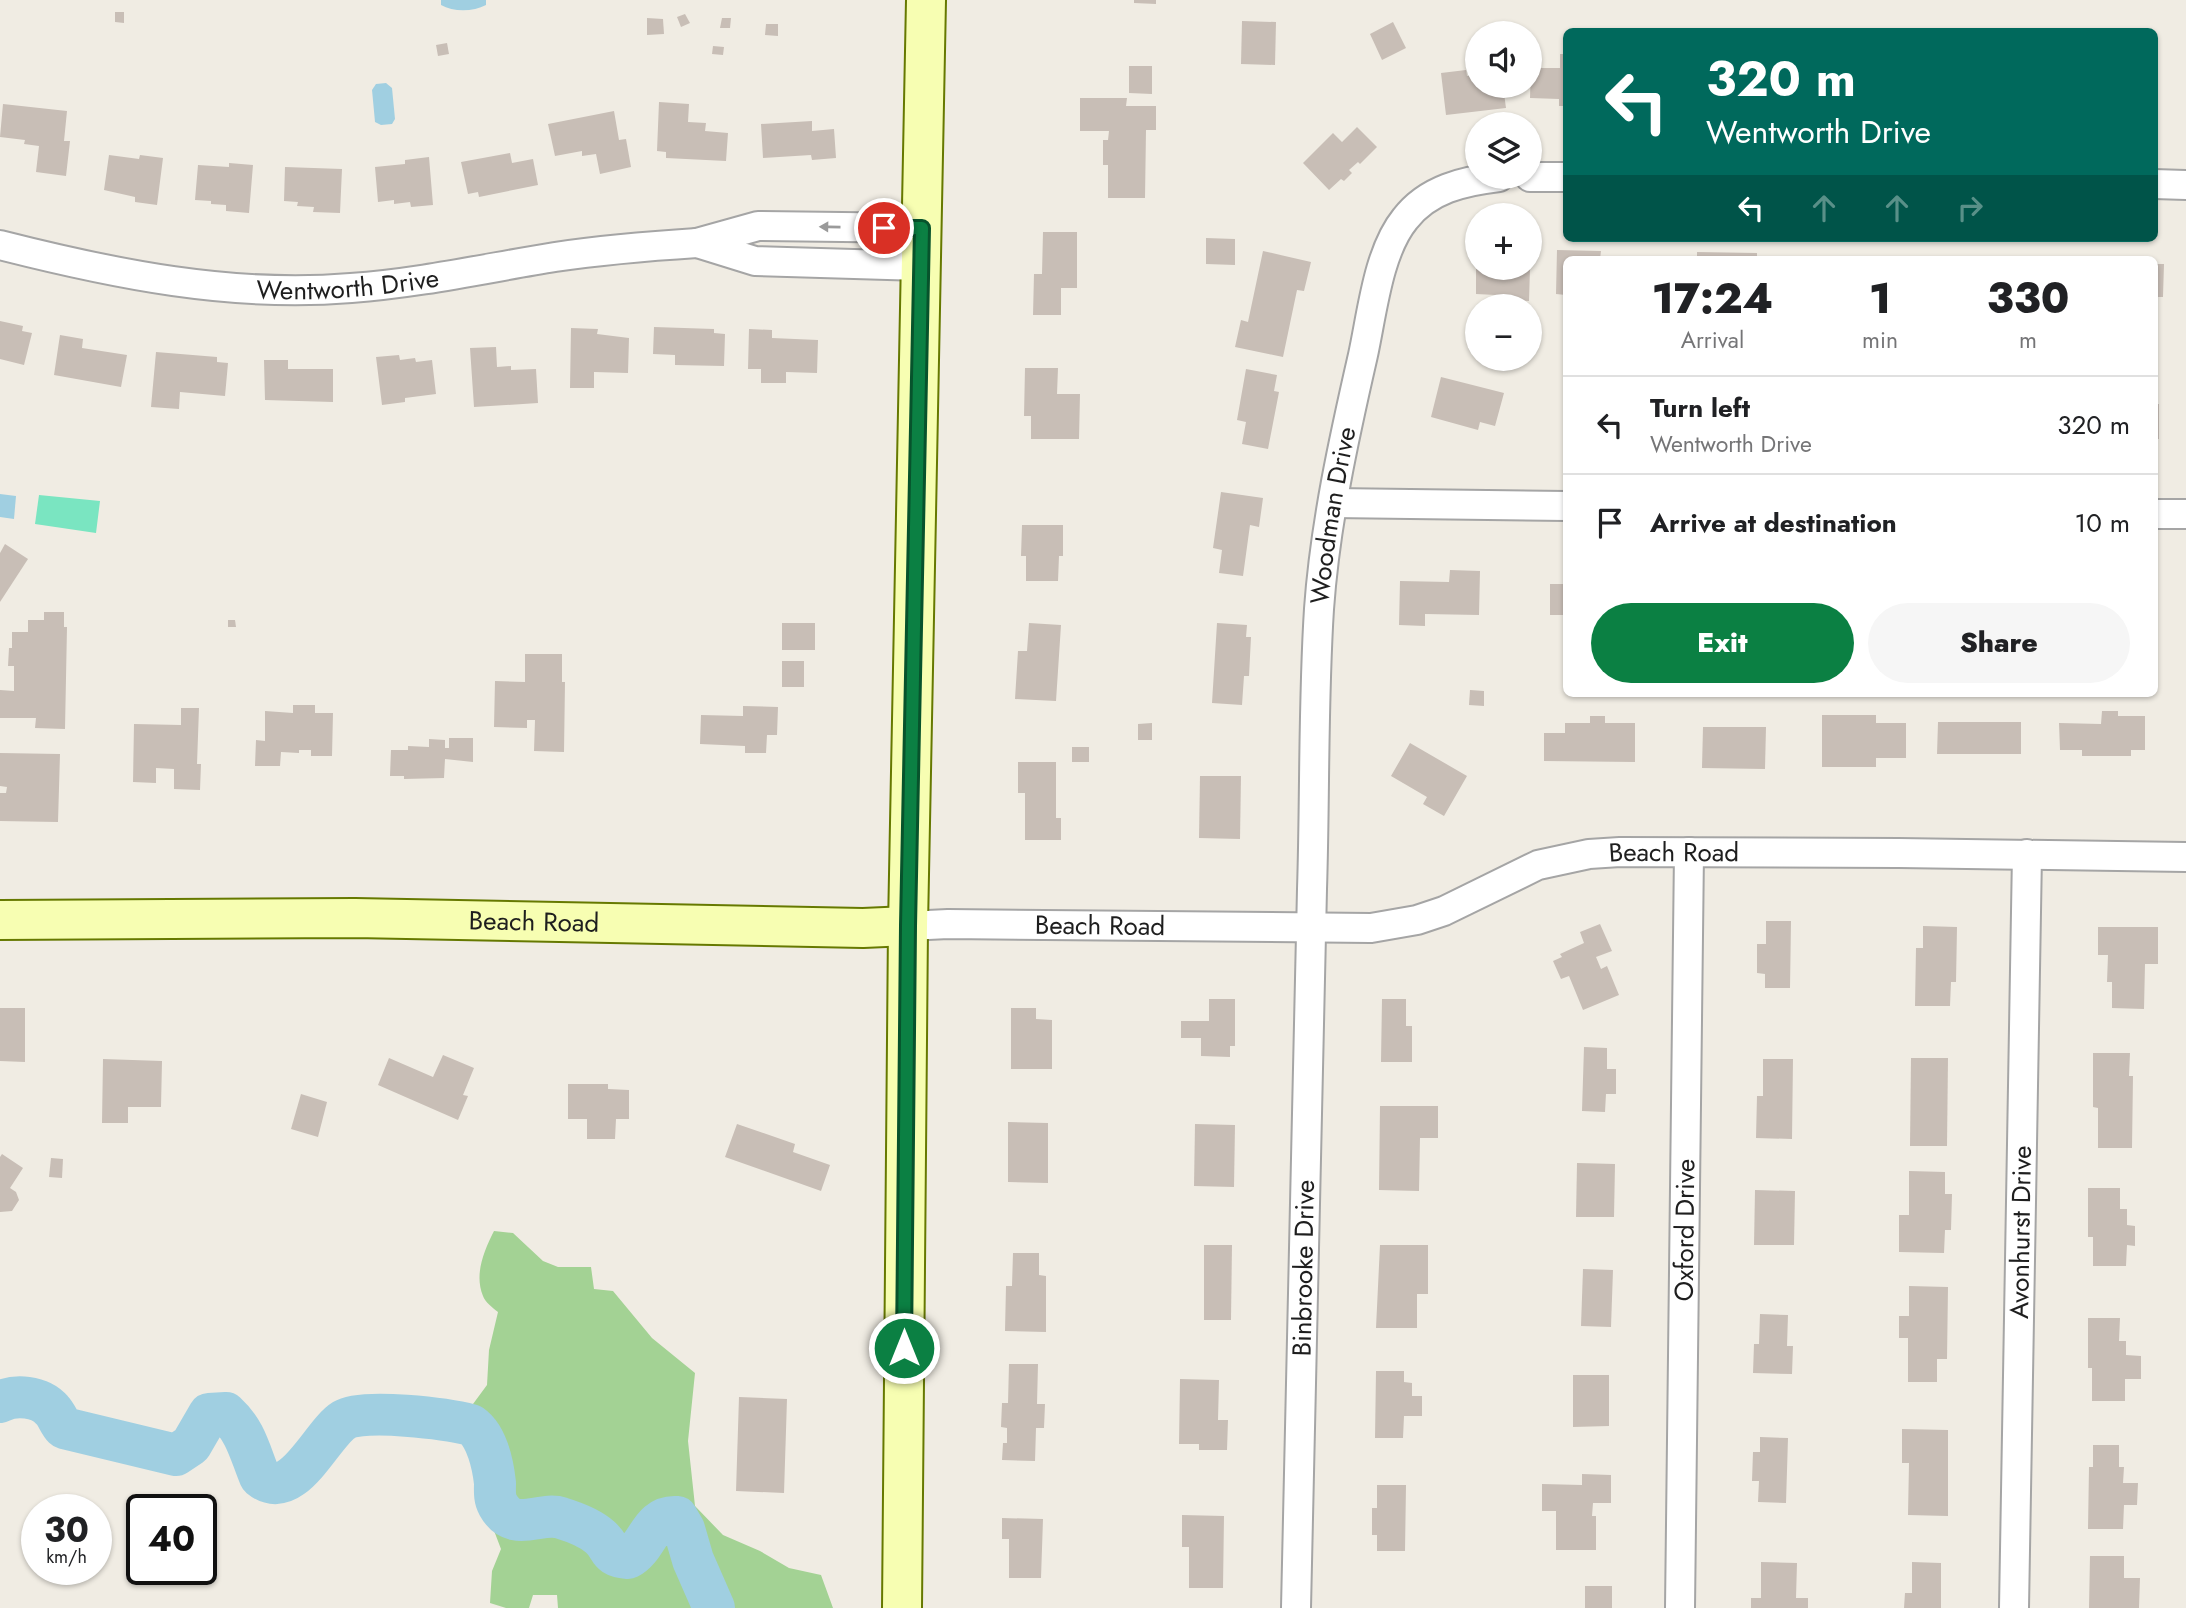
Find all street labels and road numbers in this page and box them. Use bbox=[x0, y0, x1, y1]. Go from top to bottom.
street label: Wentworth Drive bbox=[256, 258, 441, 309]
street label: Woodman Drive bbox=[1300, 423, 1366, 606]
street label: Beach Road bbox=[1607, 833, 1739, 872]
street label: Beach Road bbox=[468, 901, 600, 942]
street label: Beach Road bbox=[1035, 906, 1165, 945]
street label: Avonhurst Drive bbox=[2000, 1145, 2041, 1319]
street label: Oxford Drive bbox=[1665, 1159, 1704, 1301]
street label: Binbrooke Drive bbox=[1282, 1179, 1324, 1357]

